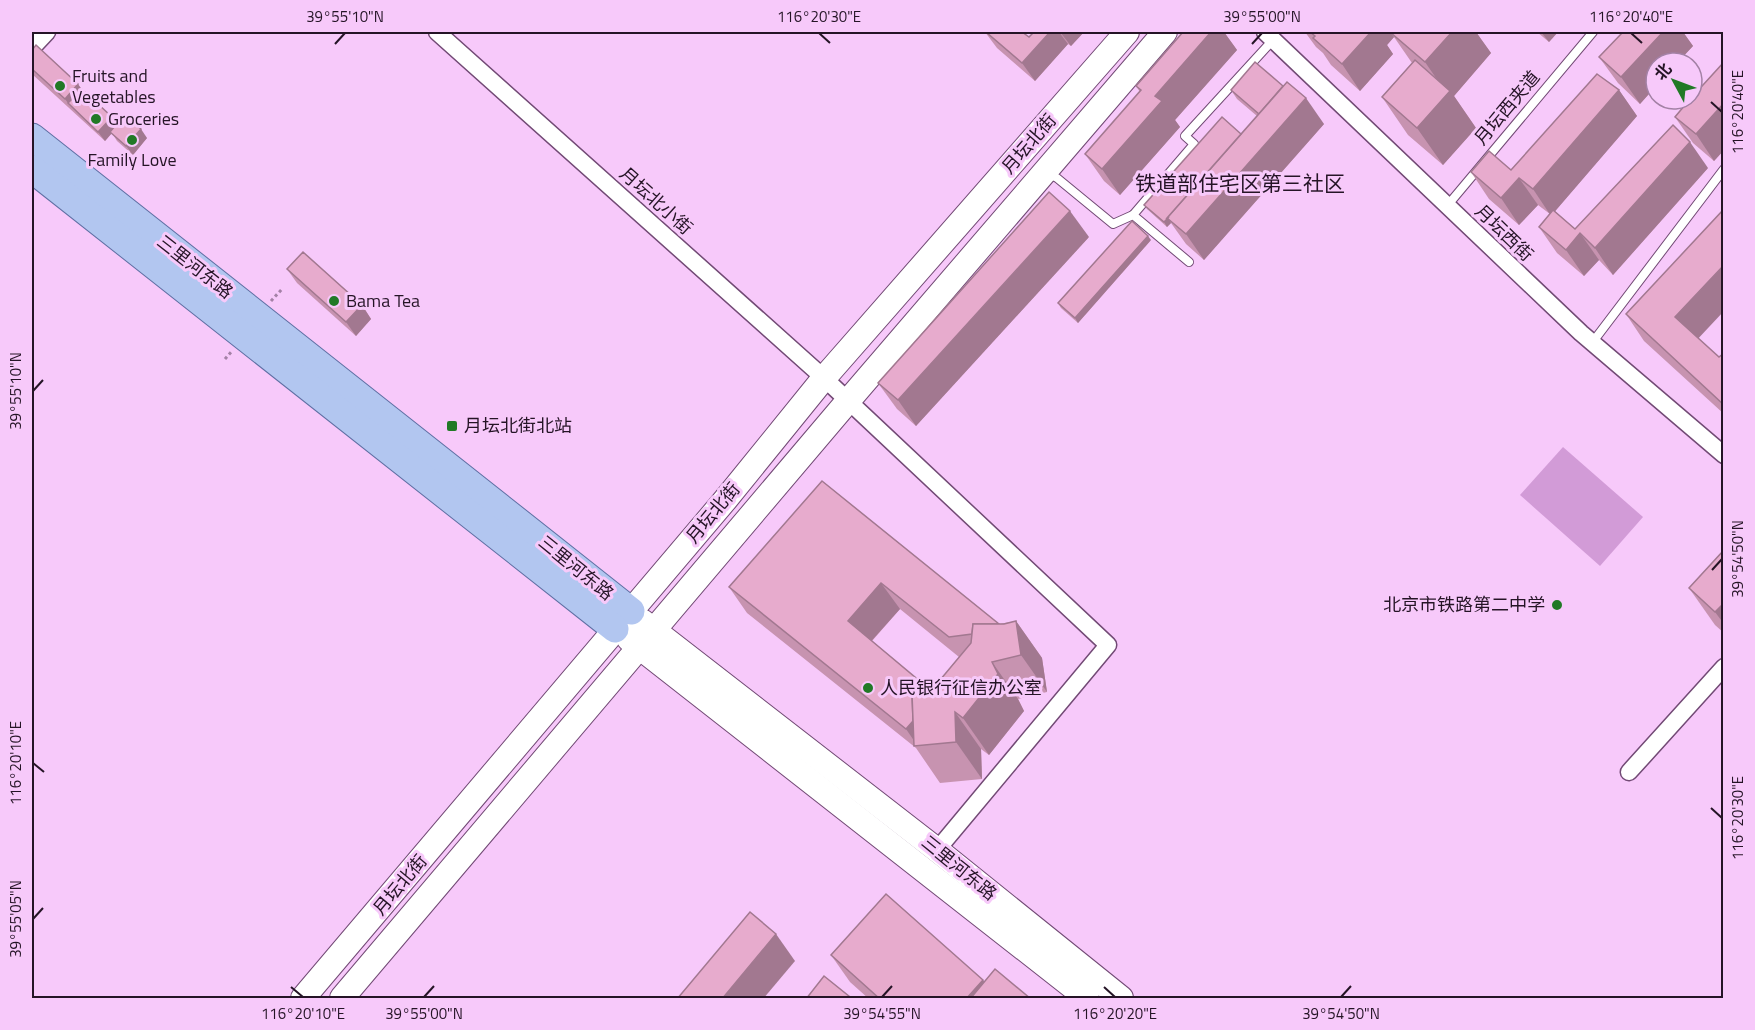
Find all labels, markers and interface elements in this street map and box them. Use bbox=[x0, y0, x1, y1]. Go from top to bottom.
text: 39°55'10"N bbox=[306, 5, 384, 28]
text: 116°20'30"E bbox=[777, 5, 861, 28]
text: 39°55'00"N bbox=[1223, 5, 1301, 28]
text: 116°20'40"E bbox=[1589, 5, 1673, 28]
north arrow bbox=[1644, 51, 1704, 111]
text: 北 bbox=[1648, 57, 1677, 85]
place label: Fruits and Vegetables bbox=[72, 62, 156, 110]
street label: 月坛西夹道 bbox=[1467, 65, 1546, 151]
text: 116°20'40"E bbox=[1726, 70, 1749, 154]
marker: Fruits and Vegetables bbox=[53, 79, 67, 93]
place label: Groceries bbox=[108, 105, 179, 132]
street label: 月坛北街 bbox=[995, 108, 1062, 180]
marker: Groceries bbox=[89, 112, 103, 126]
marker: Family Love bbox=[125, 133, 139, 147]
place label: Family Love bbox=[87, 146, 177, 173]
street label: 月坛北小街 bbox=[614, 160, 699, 241]
district label: 铁道部住宅区第三社区 bbox=[1135, 167, 1345, 199]
street label: 月坛西街 bbox=[1469, 198, 1540, 267]
street label: 三里河东路 bbox=[152, 228, 239, 305]
place label: Bama Tea bbox=[346, 287, 420, 314]
marker: Bama Tea bbox=[327, 294, 341, 308]
text: 39°55'10"N bbox=[4, 352, 27, 430]
place label: 月坛北街北站 bbox=[464, 412, 572, 439]
marker: 月坛北街北站 bbox=[445, 419, 459, 433]
street label: 月坛北街 bbox=[679, 476, 746, 549]
text: 39°54'50"N bbox=[1726, 520, 1749, 598]
street label: 三里河东路 bbox=[533, 529, 620, 606]
place label: 北京市铁路第二中学 bbox=[1383, 591, 1545, 618]
marker: 北京市铁路第二中学 bbox=[1550, 598, 1564, 612]
place label: 人民银行征信办公室 bbox=[880, 674, 1042, 701]
marker: 人民银行征信办公室 bbox=[861, 681, 875, 695]
text: 116°20'10"E bbox=[4, 721, 27, 805]
text: 116°20'30"E bbox=[1726, 776, 1749, 860]
street label: 三里河东路 bbox=[916, 829, 1003, 906]
street label: 月坛北街 bbox=[366, 848, 433, 921]
text: 39°55'05"N bbox=[4, 880, 27, 958]
text: 116°20'10"E bbox=[261, 1002, 345, 1025]
text: 39°55'00"N bbox=[385, 1002, 463, 1025]
text: 39°54'55"N bbox=[843, 1002, 921, 1025]
text: 116°20'20"E bbox=[1073, 1002, 1157, 1025]
text: 39°54'50"N bbox=[1302, 1002, 1380, 1025]

